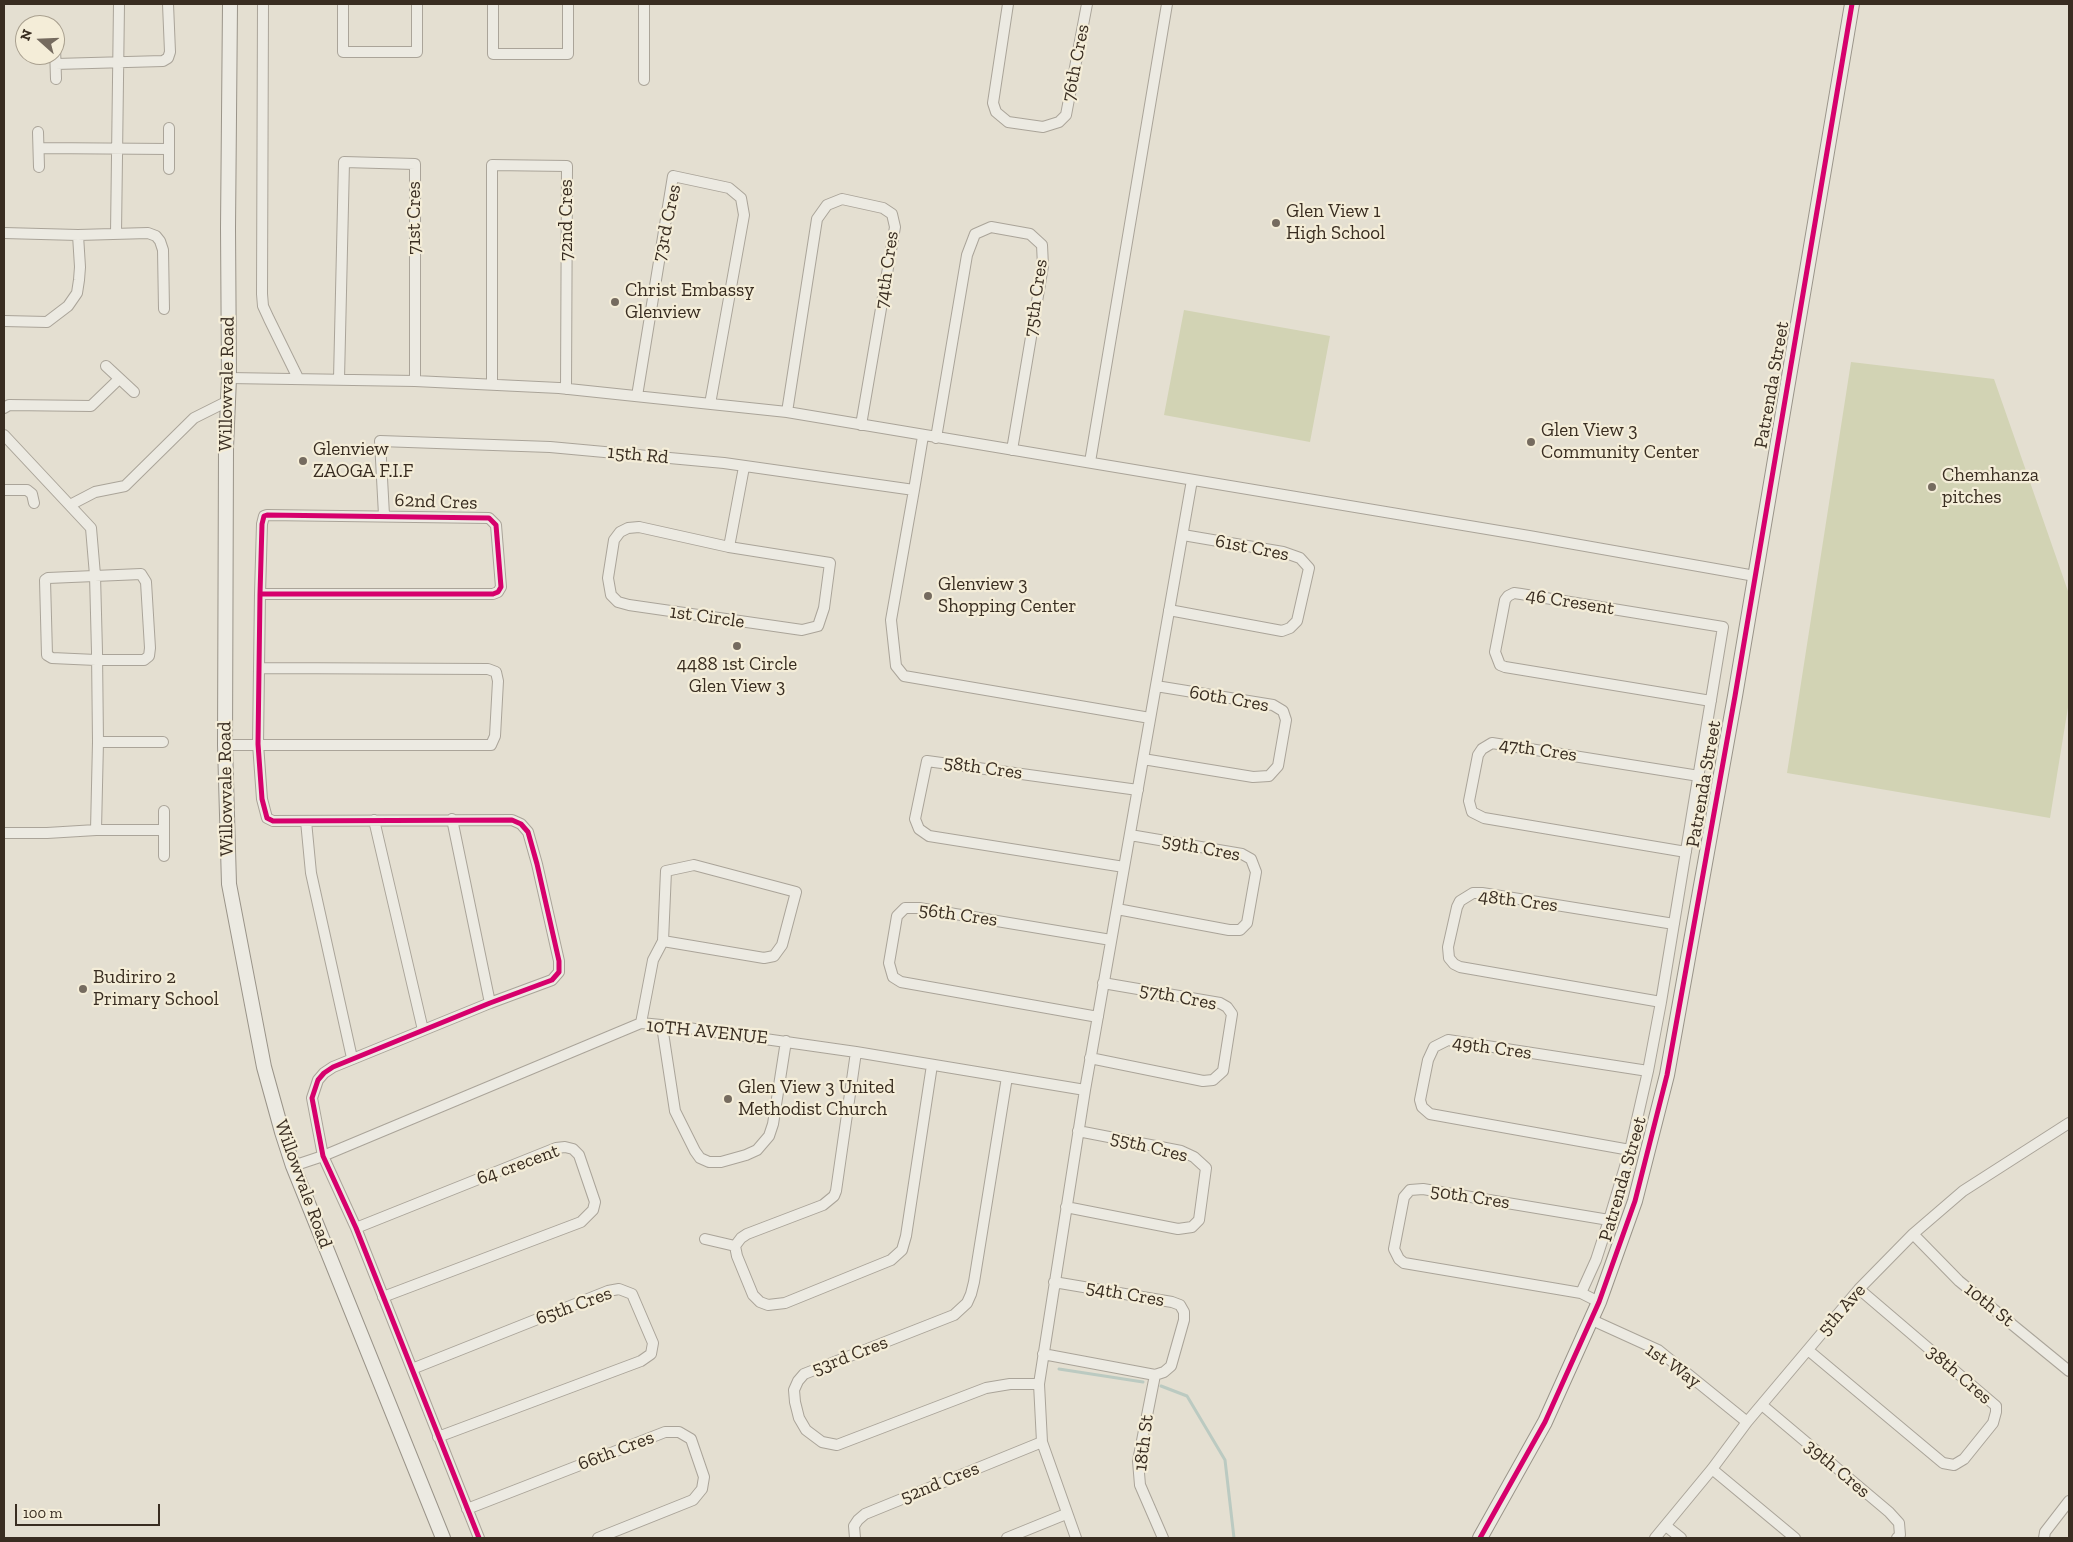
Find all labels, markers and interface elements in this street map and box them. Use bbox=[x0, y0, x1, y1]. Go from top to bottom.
north arrow bbox=[15, 15, 65, 65]
street label: 76th Cres bbox=[1057, 22, 1095, 104]
text: N bbox=[17, 27, 36, 43]
street label: 72nd Cres bbox=[556, 179, 578, 261]
street label: 71st Cres bbox=[404, 181, 426, 255]
street label: 73rd Cres bbox=[648, 182, 686, 264]
place label: Glen View 1 High School bbox=[1286, 201, 1385, 245]
marker: Glen View 1 High School bbox=[1270, 217, 1282, 229]
street label: 74th Cres bbox=[870, 230, 904, 310]
street label: 75th Cres bbox=[1019, 258, 1053, 338]
place label: Christ Embassy Glenview bbox=[625, 280, 754, 324]
marker: Christ Embassy Glenview bbox=[609, 296, 621, 308]
street label: Willowvale Road bbox=[214, 316, 240, 452]
street label: Patrenda Street bbox=[1750, 320, 1794, 450]
place label: Glen View 3 Community Center bbox=[1541, 420, 1700, 464]
marker: Glen View 3 Community Center bbox=[1525, 436, 1537, 448]
place label: Glenview ZAOGA F.I.F bbox=[313, 439, 413, 483]
street label: 15th Rd bbox=[607, 441, 669, 469]
marker: Glenview ZAOGA F.I.F bbox=[297, 455, 309, 467]
place label: Chemhanza pitches bbox=[1942, 465, 2039, 509]
marker: Chemhanza pitches bbox=[1926, 481, 1938, 493]
street label: 62nd Cres bbox=[394, 489, 478, 515]
street label: 61st Cres bbox=[1213, 530, 1291, 566]
place label: Glenview 3 Shopping Center bbox=[938, 574, 1076, 618]
street label: 46 Cresent bbox=[1524, 584, 1616, 620]
marker: Glenview 3 Shopping Center bbox=[922, 590, 934, 602]
street label: 1st Circle bbox=[668, 600, 746, 634]
marker: 4488 1st Circle Glen View 3 bbox=[731, 640, 743, 652]
place label: 4488 1st Circle Glen View 3 bbox=[677, 654, 797, 698]
street label: 60th Cres bbox=[1187, 681, 1271, 717]
street label: Patrenda Street bbox=[1682, 719, 1726, 849]
street label: Willowvale Road bbox=[213, 721, 239, 857]
street label: 47th Cres bbox=[1498, 733, 1578, 767]
street label: 58th Cres bbox=[942, 751, 1024, 785]
street label: 59th Cres bbox=[1160, 829, 1242, 867]
street label: 48th Cres bbox=[1477, 885, 1559, 917]
street label: 56th Cres bbox=[917, 898, 999, 932]
place label: Budiriro 2 Primary School bbox=[93, 967, 219, 1011]
street label: 57th Cres bbox=[1137, 978, 1219, 1016]
marker: Budiriro 2 Primary School bbox=[77, 983, 89, 995]
street label: 10TH AVENUE bbox=[645, 1014, 769, 1050]
street label: 49th Cres bbox=[1451, 1031, 1533, 1065]
place label: Glen View 3 United Methodist Church bbox=[738, 1077, 895, 1121]
marker: Glen View 3 United Methodist Church bbox=[722, 1093, 734, 1105]
street label: Patrenda Street bbox=[1594, 1114, 1652, 1244]
street label: Willowvale Road bbox=[269, 1117, 337, 1251]
street label: 55th Cres bbox=[1108, 1126, 1190, 1168]
street label: 64 crecent bbox=[474, 1140, 562, 1190]
street label: 50th Cres bbox=[1429, 1179, 1511, 1215]
street label: 54th Cres bbox=[1084, 1276, 1166, 1312]
street label: 10th St bbox=[1960, 1278, 2018, 1332]
street label: 5th Ave bbox=[1813, 1279, 1871, 1341]
street label: 65th Cres bbox=[533, 1282, 615, 1330]
street label: 53rd Cres bbox=[809, 1331, 891, 1381]
street label: 1st Way bbox=[1641, 1339, 1705, 1393]
street label: 38th Cres bbox=[1922, 1340, 1996, 1410]
street label: 18th St bbox=[1129, 1413, 1159, 1473]
street label: 66th Cres bbox=[575, 1426, 657, 1476]
street label: 39th Cres bbox=[1799, 1435, 1875, 1503]
street label: 52nd Cres bbox=[897, 1457, 983, 1509]
scale bar bbox=[18, 1494, 162, 1526]
text: 100 m bbox=[23, 1504, 62, 1522]

